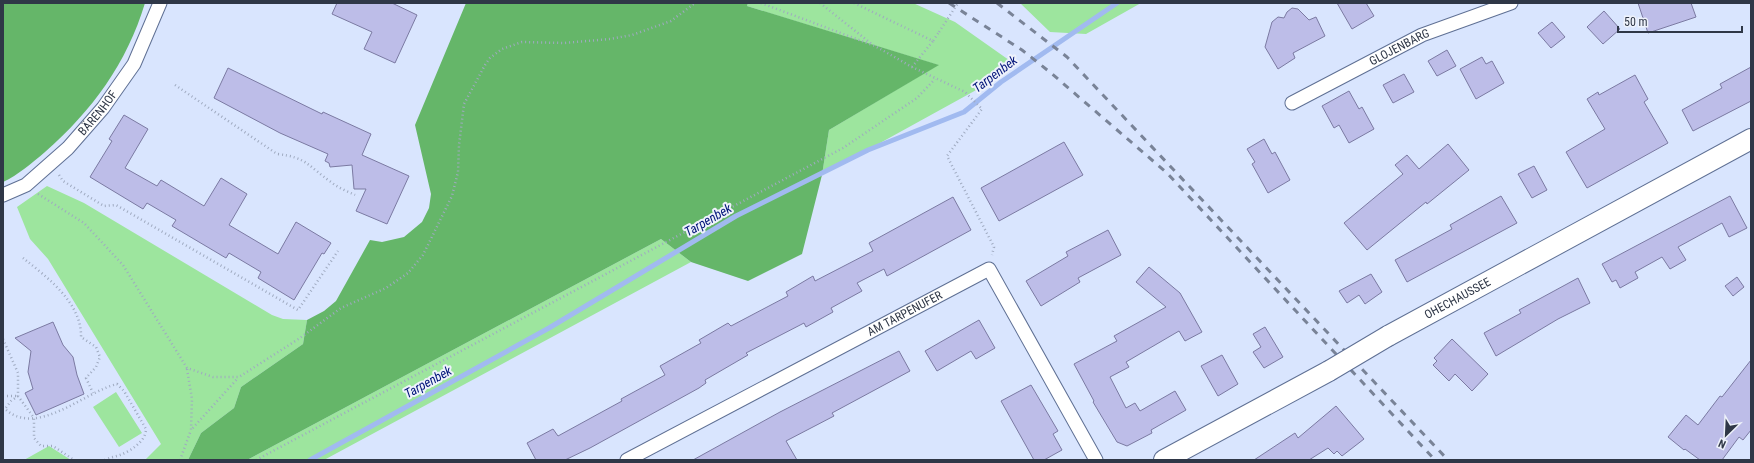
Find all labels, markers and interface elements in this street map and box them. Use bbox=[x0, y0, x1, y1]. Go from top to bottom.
scale bar bbox=[1618, 8, 1742, 34]
text: 50 m bbox=[1624, 15, 1648, 29]
street label: GLOJENBARG bbox=[1367, 26, 1431, 68]
water label: Tarpenbek bbox=[970, 52, 1020, 96]
street label: BÄRENHOF bbox=[75, 88, 120, 138]
water label: Tarpenbek bbox=[682, 200, 734, 239]
street label: OHECHAUSSEE bbox=[1422, 275, 1493, 322]
street label: AM TARPENUFER bbox=[865, 288, 945, 339]
water label: Tarpenbek bbox=[402, 363, 455, 401]
north arrow bbox=[1706, 415, 1746, 455]
text: N bbox=[1716, 436, 1728, 451]

